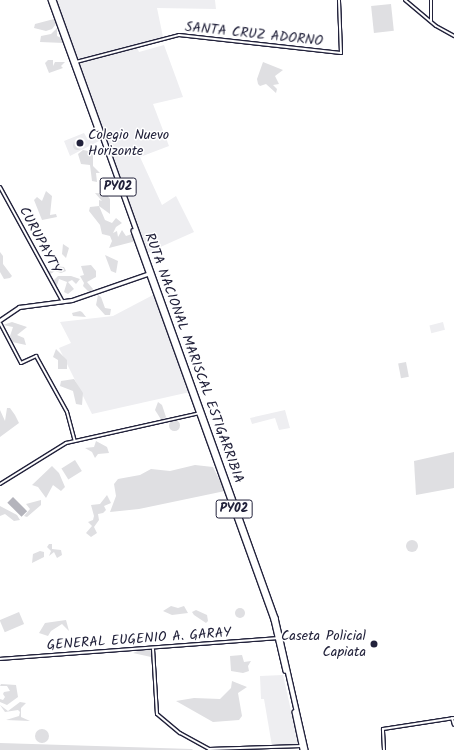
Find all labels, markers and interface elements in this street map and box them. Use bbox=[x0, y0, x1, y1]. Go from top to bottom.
street label: SANTA CRUZ ADORNO bbox=[184, 18, 324, 50]
place label: Colegio Nuevo Horizonte bbox=[88, 127, 169, 160]
marker: Colegio Nuevo Horizonte bbox=[75, 138, 85, 148]
road number: PY02 bbox=[99, 176, 137, 198]
street label: CURUPAYTY bbox=[15, 204, 65, 276]
street label: RUTA NACIONAL MARISCAL ESTIGARRIBIA bbox=[141, 230, 247, 486]
road number: PY02 bbox=[215, 498, 253, 520]
street label: GENERAL EUGENIO A. GARAY bbox=[46, 624, 232, 654]
place label: Caseta Policial Capiata bbox=[281, 628, 366, 660]
marker: Caseta Policial Capiata bbox=[369, 639, 379, 649]

